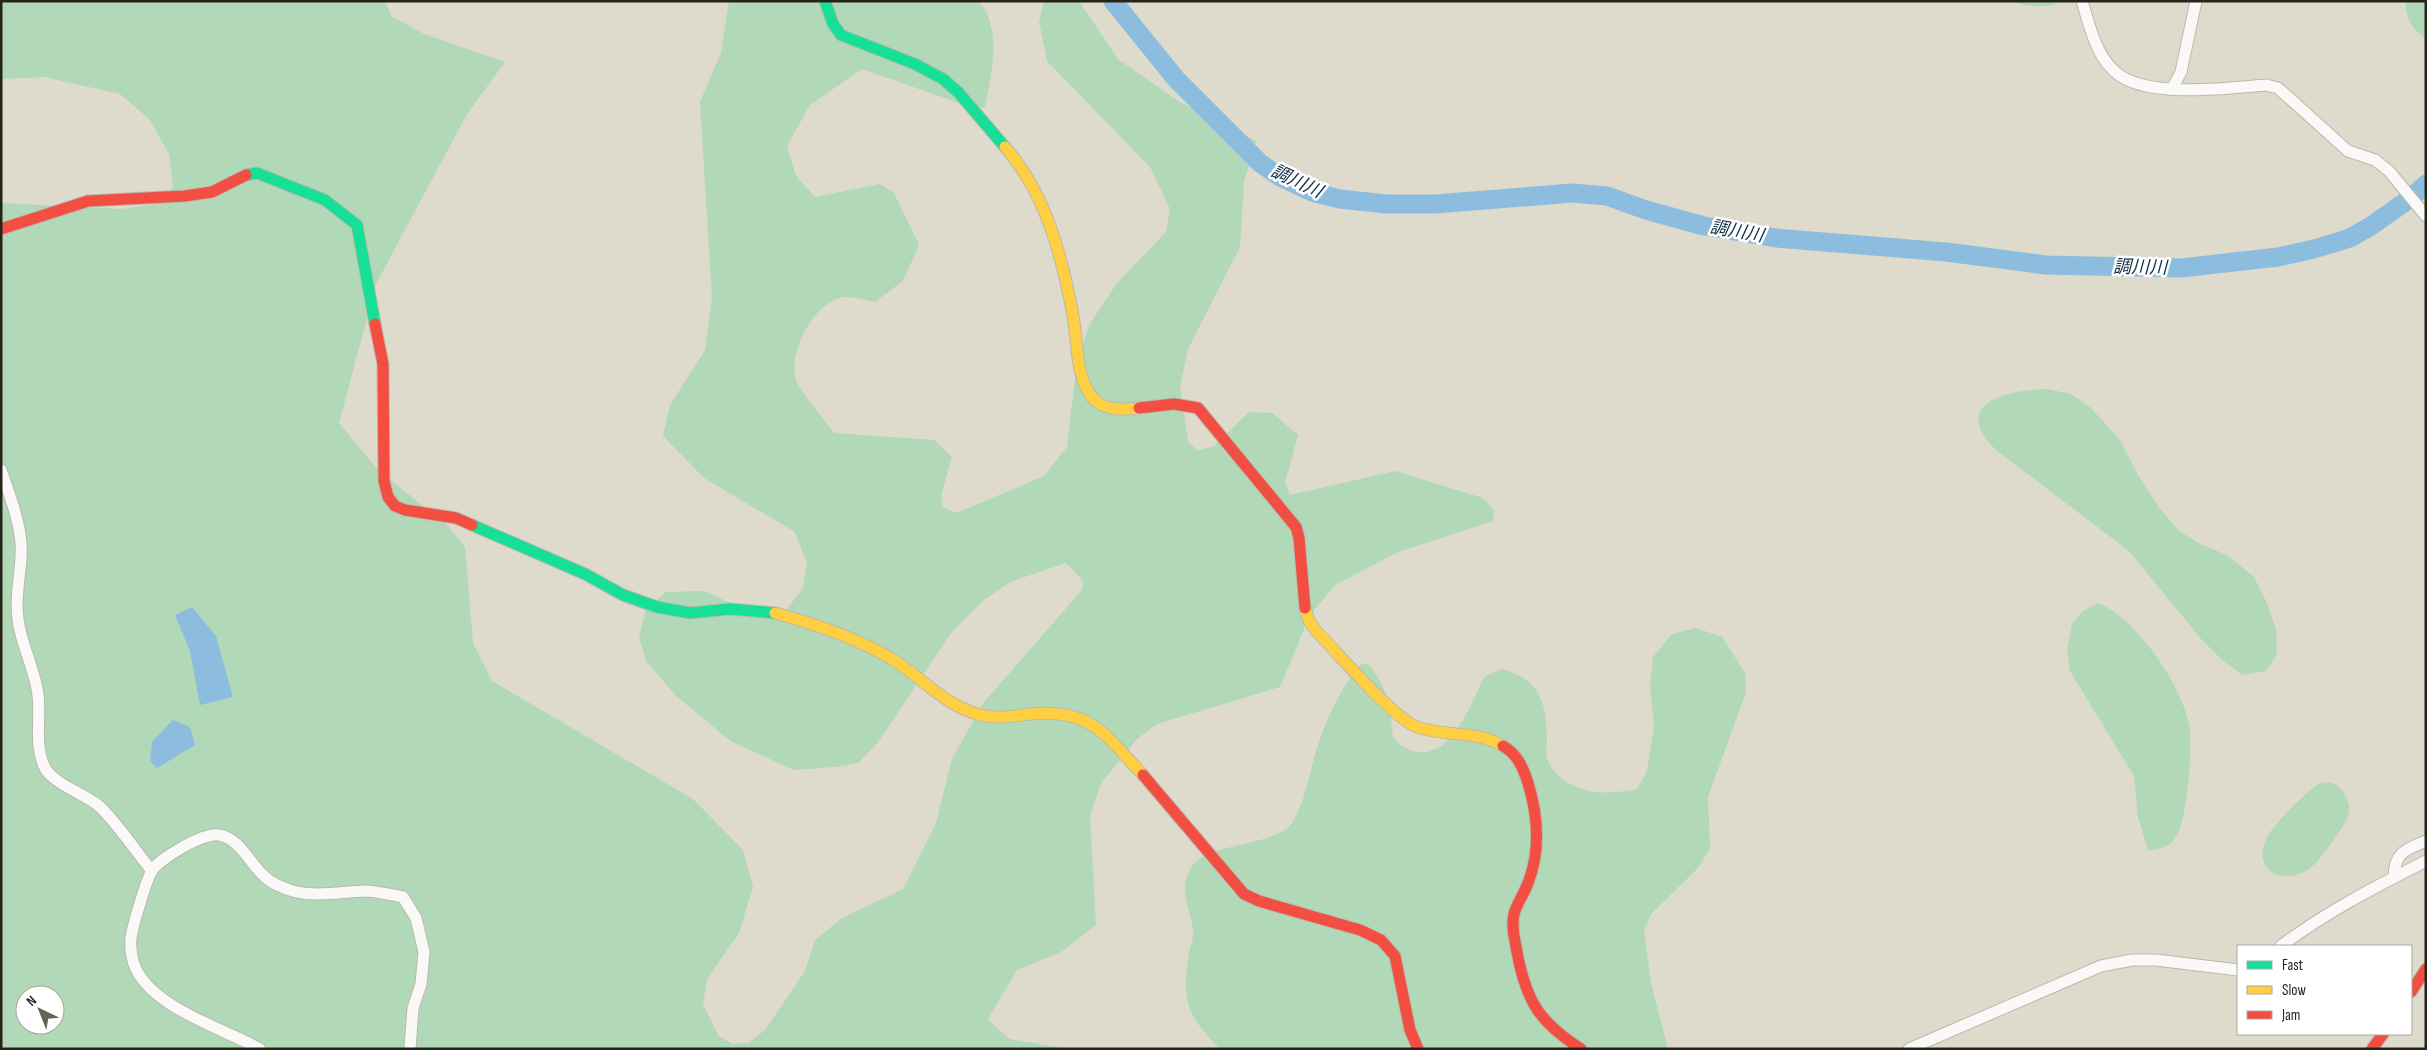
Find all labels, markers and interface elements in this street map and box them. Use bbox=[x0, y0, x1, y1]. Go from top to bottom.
water label: 調川川 bbox=[1268, 161, 1328, 203]
water label: 調川川 bbox=[1709, 216, 1767, 247]
water label: 調川川 bbox=[2113, 257, 2169, 279]
legend bbox=[2237, 945, 2412, 1035]
text: Fast bbox=[2282, 956, 2304, 975]
text: Slow bbox=[2282, 981, 2306, 1000]
north arrow bbox=[15, 985, 65, 1035]
text: N bbox=[23, 992, 40, 1010]
text: Jam bbox=[2281, 1006, 2300, 1025]

